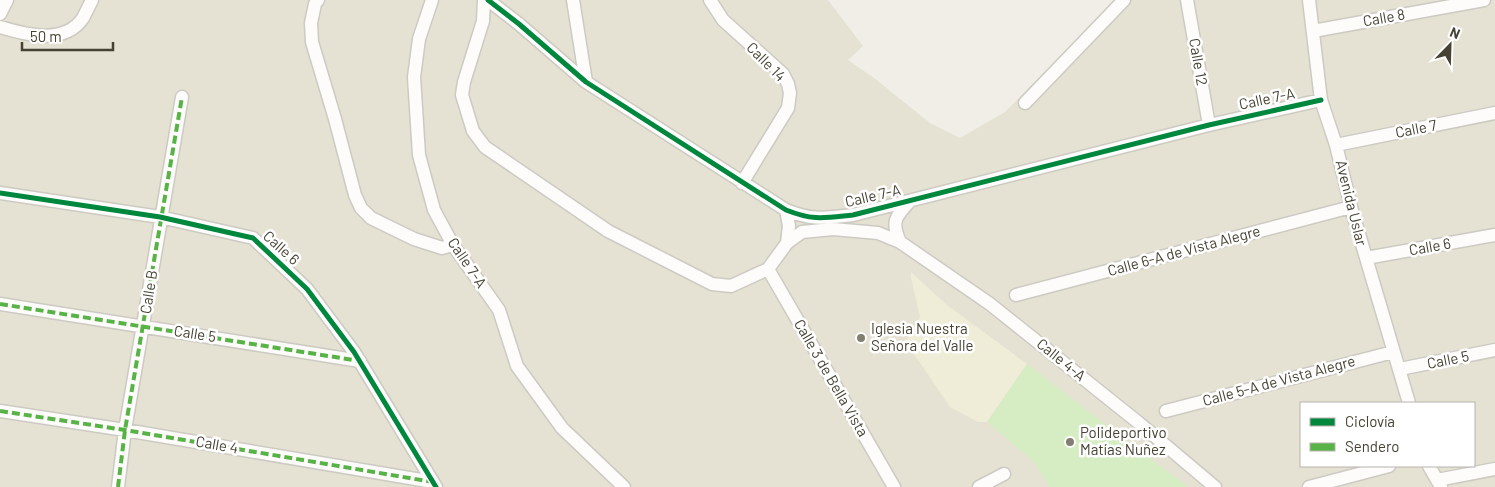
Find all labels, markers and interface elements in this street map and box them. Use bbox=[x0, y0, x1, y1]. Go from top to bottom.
street label: Calle 8 bbox=[1361, 4, 1406, 30]
scale bar bbox=[22, 20, 114, 52]
north arrow bbox=[1425, 20, 1475, 70]
text: N bbox=[1448, 23, 1463, 42]
text: 50 m bbox=[30, 27, 62, 45]
street label: Calle 12 bbox=[1186, 37, 1212, 87]
street label: Calle 14 bbox=[743, 38, 790, 85]
street label: Calle 7-A bbox=[1237, 83, 1296, 113]
street label: Calle 7 bbox=[1394, 115, 1438, 141]
street label: Avenida Uslar bbox=[1333, 158, 1371, 248]
street label: Calle 7-A bbox=[843, 180, 902, 210]
street label: Calle 6-A de Vista Alegre bbox=[1105, 221, 1262, 279]
street label: Calle 6 bbox=[260, 226, 303, 268]
street label: Calle 6 bbox=[1407, 233, 1452, 259]
street label: Calle 7-A bbox=[445, 234, 491, 291]
street label: Calle B bbox=[136, 269, 160, 315]
street label: Calle 3 de Bella Vista bbox=[791, 316, 873, 439]
place label: Iglesia Nuestra Señora del Valle bbox=[871, 319, 973, 354]
street label: Calle 5 bbox=[173, 321, 217, 345]
marker: Iglesia Nuestra Señora del Valle bbox=[855, 332, 867, 344]
street label: Calle 4-A bbox=[1033, 334, 1090, 384]
street label: Calle 5 bbox=[1425, 346, 1470, 372]
street label: Calle 5-A de Vista Alegre bbox=[1200, 351, 1357, 409]
legend bbox=[1300, 402, 1475, 467]
text: Ciclovía bbox=[1345, 412, 1395, 430]
place label: Polideportivo Matías Nuñez bbox=[1080, 423, 1167, 458]
street label: Calle 4 bbox=[195, 431, 240, 457]
marker: Polideportivo Matías Nuñez bbox=[1064, 436, 1076, 448]
text: Sendero bbox=[1345, 437, 1399, 455]

